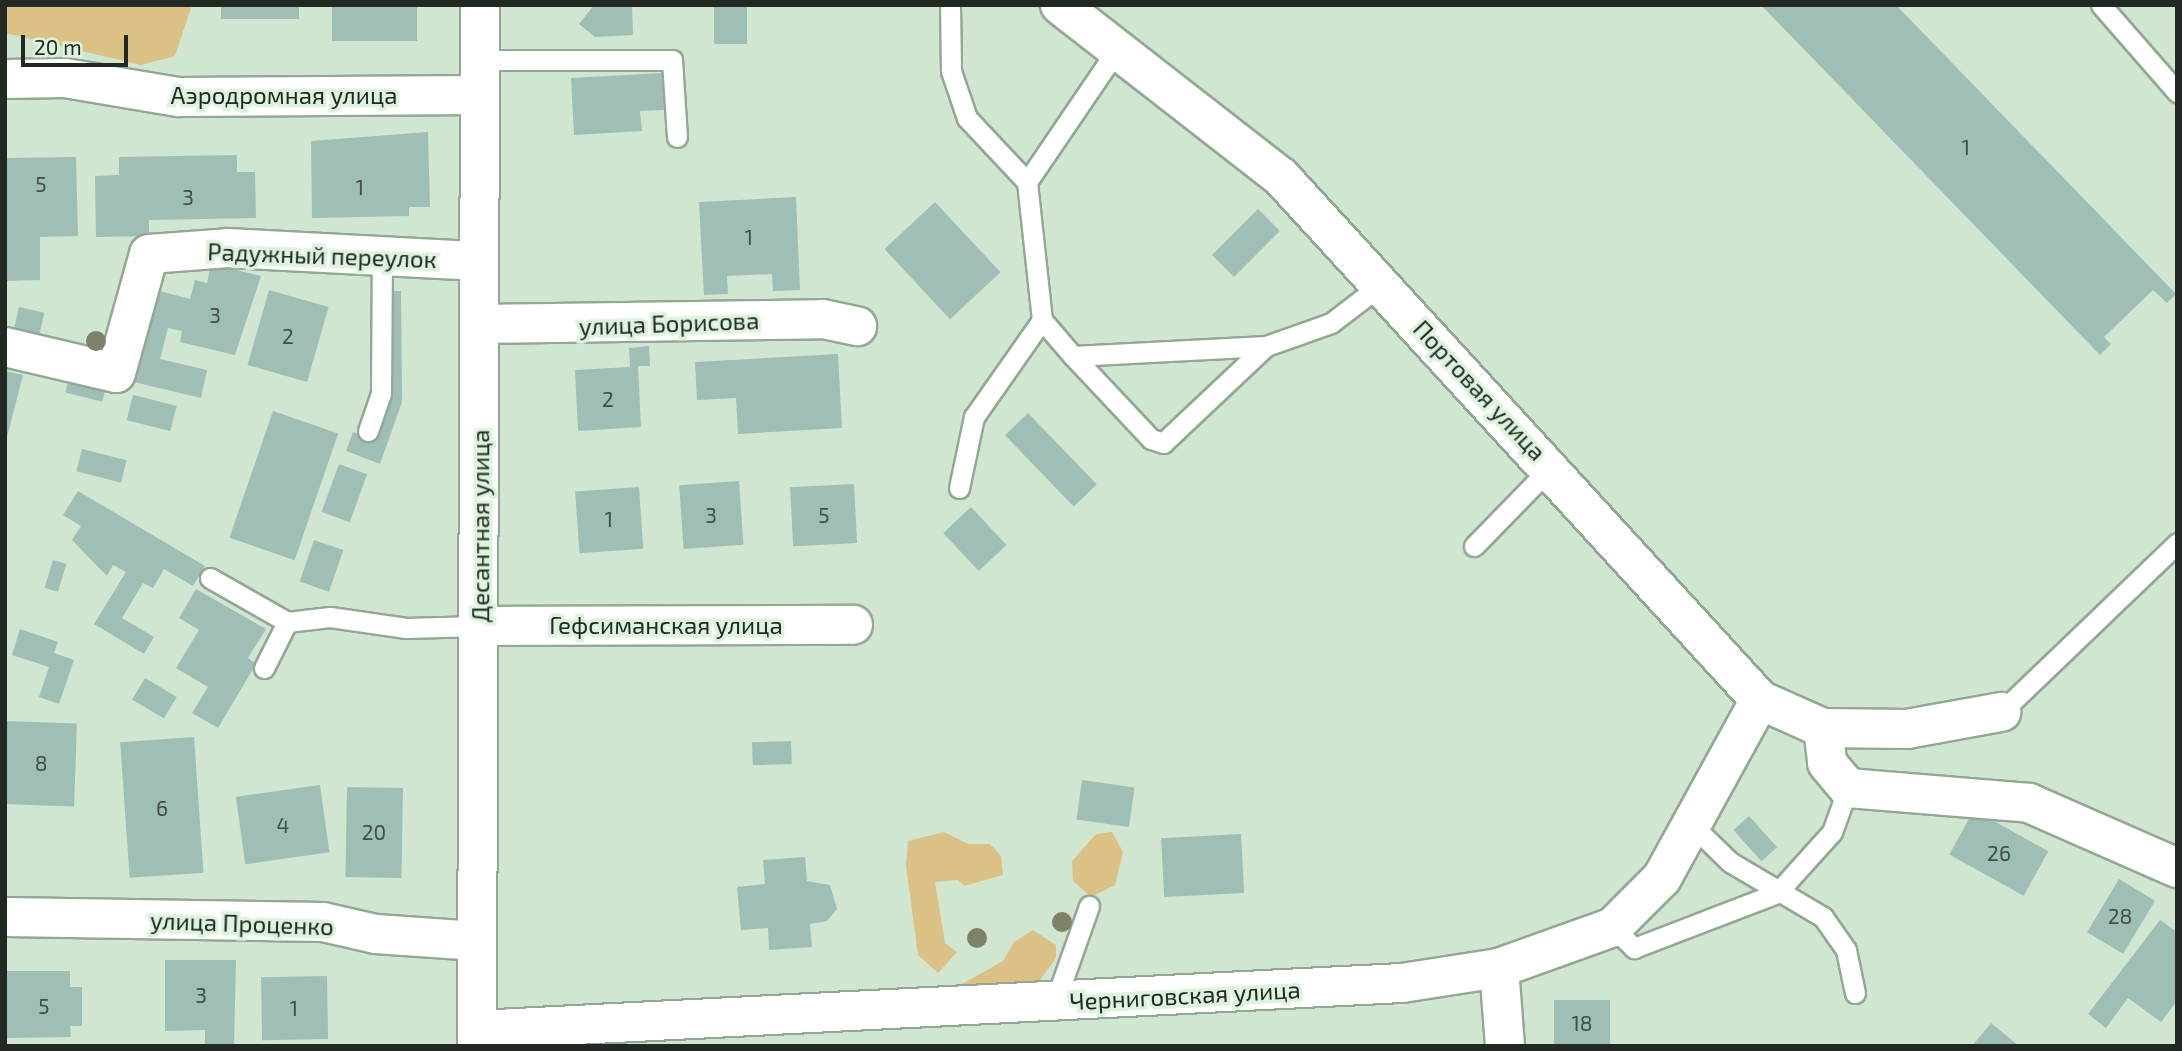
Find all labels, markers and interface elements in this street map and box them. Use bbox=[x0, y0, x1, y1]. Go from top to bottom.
scale bar bbox=[24, 21, 131, 65]
text: 20 m bbox=[34, 34, 82, 59]
street label: Аэродромная улица bbox=[171, 81, 397, 109]
house number: 1 bbox=[1962, 134, 1970, 160]
house number: 5 bbox=[35, 171, 47, 197]
house number: 1 bbox=[356, 174, 364, 200]
house number: 3 bbox=[182, 184, 194, 210]
house number: 1 bbox=[745, 224, 753, 250]
street label: Радужный переулок bbox=[207, 237, 437, 273]
house number: 3 bbox=[209, 302, 221, 328]
street label: улица Борисова bbox=[578, 305, 760, 341]
street label: Портовая улица bbox=[1408, 314, 1552, 466]
house number: 2 bbox=[282, 323, 294, 349]
house number: 2 bbox=[602, 386, 614, 412]
street label: Десантная улица bbox=[466, 429, 494, 623]
house number: 3 bbox=[705, 502, 717, 528]
house number: 5 bbox=[818, 502, 830, 528]
house number: 1 bbox=[605, 506, 613, 532]
street label: Гефсиманская улица bbox=[549, 611, 783, 639]
house number: 8 bbox=[35, 750, 47, 776]
house number: 6 bbox=[156, 795, 168, 821]
house number: 4 bbox=[277, 812, 289, 838]
house number: 20 bbox=[362, 819, 386, 845]
house number: 26 bbox=[1987, 840, 2011, 866]
house number: 28 bbox=[2108, 903, 2132, 929]
street label: улица Проценко bbox=[150, 905, 334, 941]
street label: Черниговская улица bbox=[1069, 975, 1301, 1015]
house number: 3 bbox=[195, 982, 207, 1008]
house number: 5 bbox=[38, 993, 50, 1019]
house number: 1 bbox=[290, 995, 298, 1021]
house number: 18 bbox=[1571, 1010, 1593, 1036]

